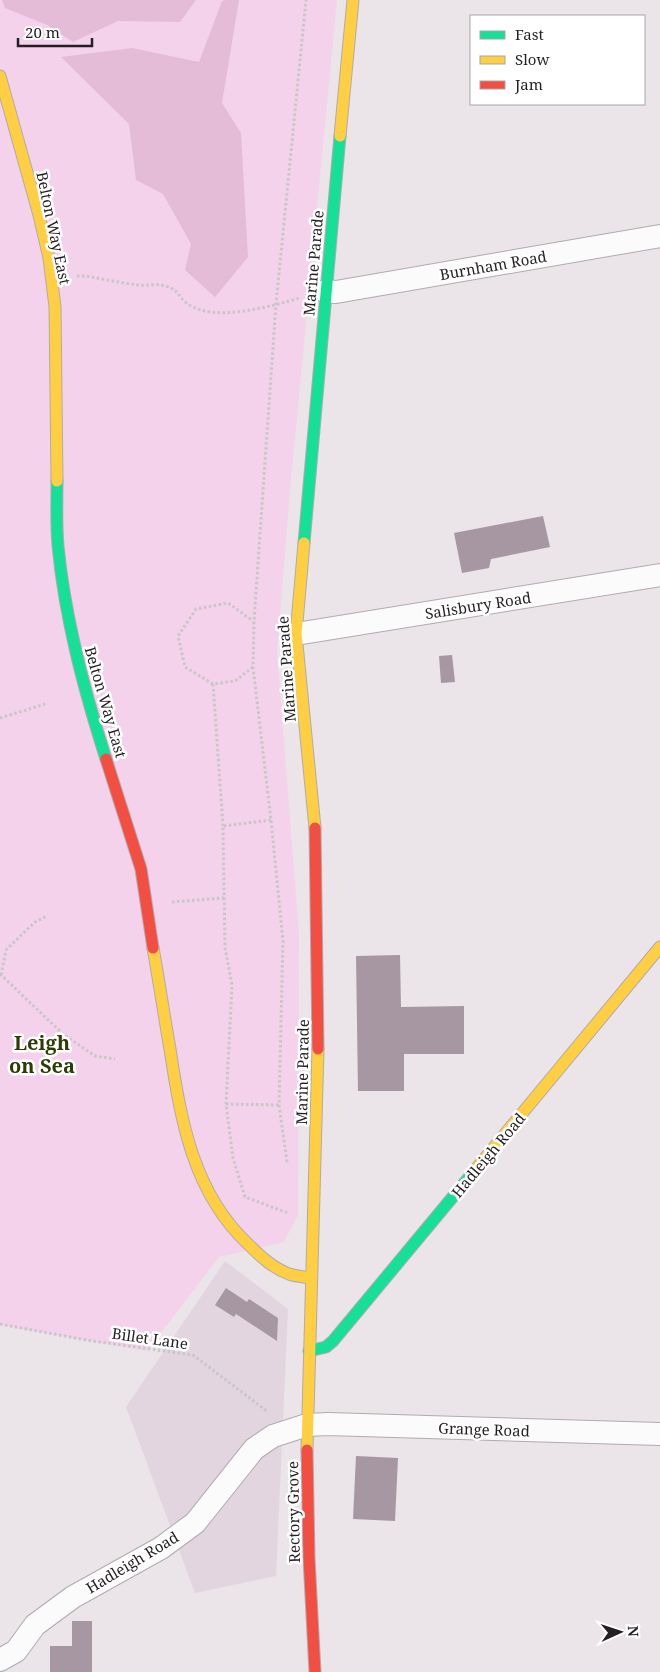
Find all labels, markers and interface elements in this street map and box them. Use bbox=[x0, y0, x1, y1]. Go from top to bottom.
scale bar bbox=[18, 15, 91, 47]
legend bbox=[470, 15, 645, 105]
text: 20 m bbox=[25, 22, 60, 42]
text: Fast bbox=[515, 24, 544, 44]
text: Slow bbox=[515, 49, 549, 69]
text: Jam bbox=[514, 74, 543, 94]
street label: Belton Way East bbox=[32, 170, 76, 286]
street label: Marine Parade bbox=[298, 209, 328, 317]
street label: Burnham Road bbox=[438, 246, 548, 284]
street label: Salisbury Road bbox=[424, 587, 532, 623]
street label: Marine Parade bbox=[272, 615, 300, 723]
street label: Belton Way East bbox=[81, 644, 131, 760]
street label: Marine Parade bbox=[291, 1019, 313, 1125]
district label: Leigh on Sea bbox=[9, 1029, 75, 1079]
street label: Hadleigh Road bbox=[447, 1108, 529, 1202]
street label: Billet Lane bbox=[111, 1323, 189, 1353]
street label: Grange Road bbox=[438, 1417, 530, 1441]
street label: Rectory Grove bbox=[282, 1461, 304, 1563]
street label: Hadleigh Road bbox=[82, 1526, 182, 1598]
north arrow bbox=[595, 1607, 645, 1657]
text: N bbox=[624, 1625, 643, 1637]

